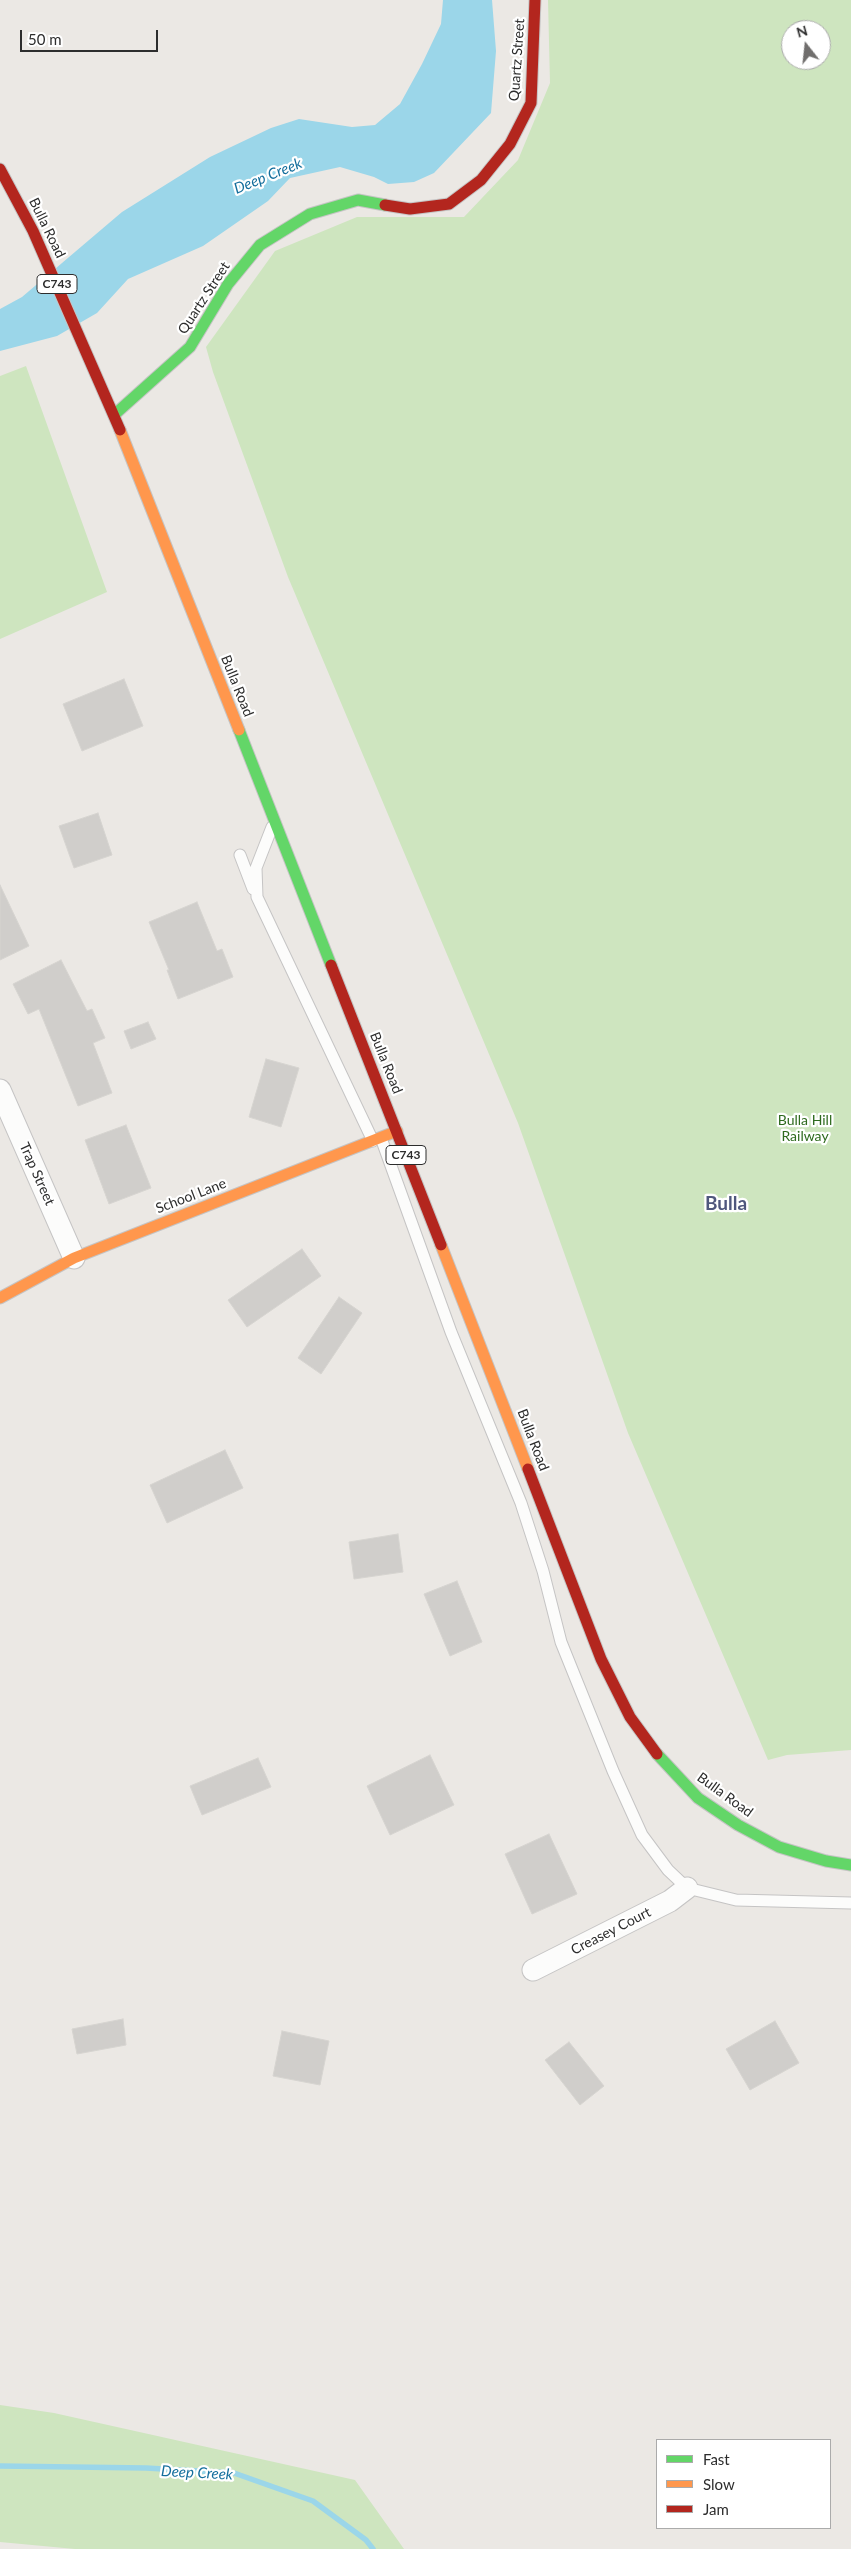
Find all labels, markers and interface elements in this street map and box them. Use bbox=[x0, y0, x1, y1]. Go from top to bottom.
street label: Quartz Street bbox=[506, 18, 528, 102]
scale bar bbox=[22, 20, 160, 52]
north arrow bbox=[781, 20, 831, 70]
text: N bbox=[794, 21, 810, 41]
text: 50 m bbox=[28, 30, 62, 48]
water label: Deep Creek bbox=[231, 154, 305, 198]
street label: Bulla Road bbox=[25, 195, 69, 261]
street label: Quartz Street bbox=[174, 259, 234, 337]
road number: C743 bbox=[37, 274, 77, 294]
street label: Bulla Road bbox=[217, 653, 257, 719]
street label: Bulla Road bbox=[366, 1030, 406, 1096]
park label: Bulla Hill Railway bbox=[778, 1112, 832, 1144]
street label: Trap Street bbox=[16, 1140, 58, 1208]
road number: C743 bbox=[386, 1146, 426, 1164]
street label: School Lane bbox=[153, 1175, 229, 1217]
district label: Bulla bbox=[705, 1193, 747, 1215]
street label: Bulla Road bbox=[514, 1407, 552, 1473]
street label: Bulla Road bbox=[694, 1769, 756, 1821]
street label: Creasey Court bbox=[568, 1904, 654, 1958]
legend bbox=[656, 2439, 831, 2529]
text: Fast bbox=[703, 2450, 730, 2468]
water label: Deep Creek bbox=[161, 2462, 233, 2484]
text: Slow bbox=[703, 2475, 735, 2493]
text: Jam bbox=[703, 2500, 729, 2518]

